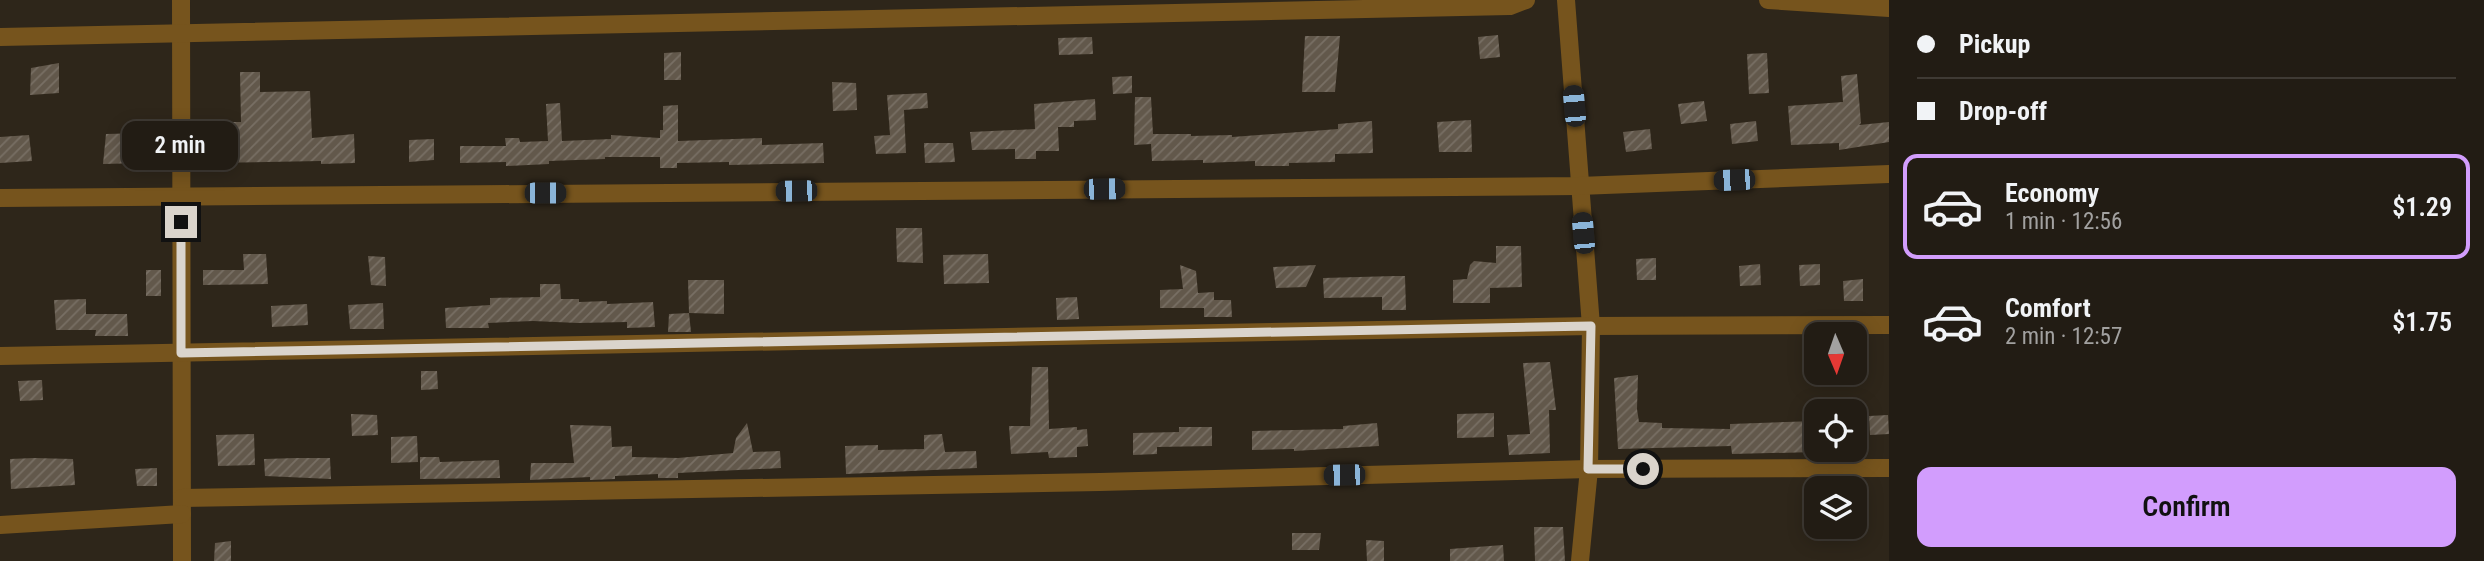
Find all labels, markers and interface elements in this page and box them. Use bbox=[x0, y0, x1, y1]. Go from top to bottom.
text: Pickup bbox=[1959, 29, 2030, 59]
car bbox=[1562, 84, 1587, 128]
text: Drop-off bbox=[1959, 96, 2047, 126]
callout: 2 min bbox=[123, 120, 239, 170]
text: 2 min bbox=[155, 132, 205, 159]
car bbox=[1713, 169, 1756, 191]
icon: car bbox=[1921, 175, 1984, 238]
car bbox=[1083, 178, 1126, 200]
text: Economy bbox=[2005, 178, 2099, 208]
car bbox=[775, 180, 818, 202]
car bbox=[525, 183, 567, 204]
text: $1.29 bbox=[2392, 192, 2452, 222]
route end bbox=[165, 206, 197, 238]
text: 1 min · 12:56 bbox=[2005, 208, 2122, 235]
car bbox=[1571, 211, 1596, 255]
icon: car bbox=[1921, 290, 1984, 353]
text: Comfort bbox=[2005, 293, 2091, 323]
text: $1.75 bbox=[2392, 307, 2452, 337]
north arrow bbox=[1804, 322, 1867, 385]
map controls bbox=[1804, 322, 1867, 539]
text: 2 min · 12:57 bbox=[2005, 323, 2122, 350]
button: locate bbox=[1804, 399, 1867, 462]
route start bbox=[1627, 453, 1659, 485]
car bbox=[1323, 464, 1366, 486]
button: Confirm bbox=[1917, 467, 2456, 547]
button: layers bbox=[1804, 476, 1867, 539]

